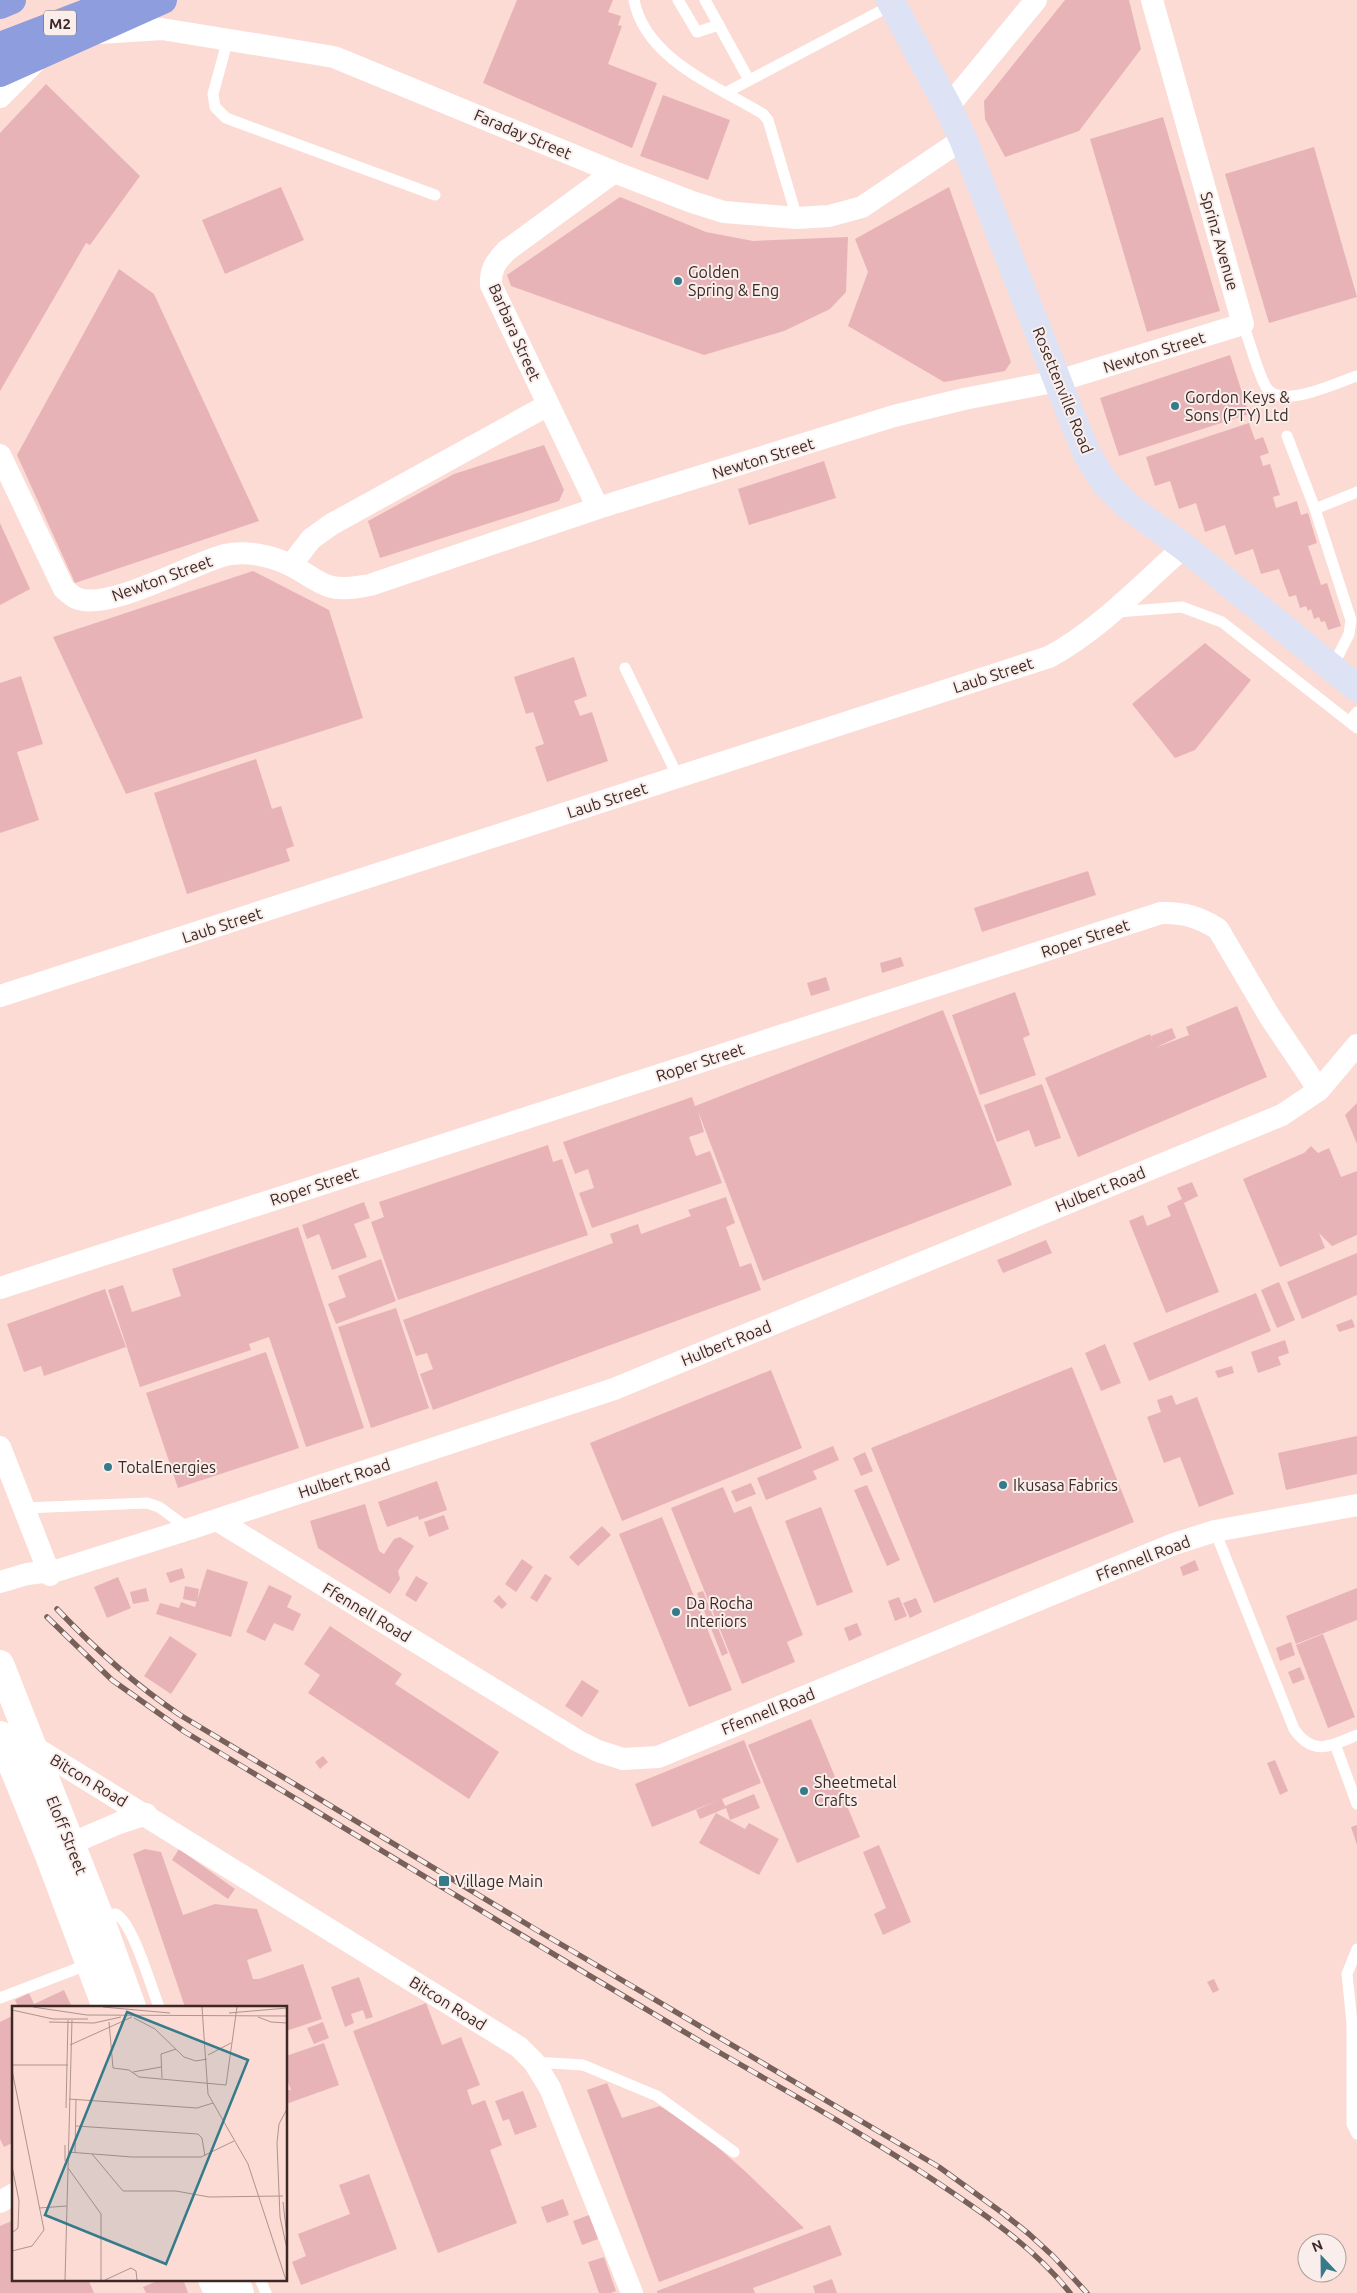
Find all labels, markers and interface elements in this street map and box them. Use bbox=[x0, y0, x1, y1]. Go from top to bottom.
road number: M2 bbox=[44, 10, 76, 36]
street label: Faraday Street bbox=[472, 105, 575, 163]
street label: Sprinz Avenue bbox=[1197, 190, 1243, 292]
place label: Golden Spring & Eng bbox=[688, 263, 779, 299]
marker: Golden Spring & Eng bbox=[672, 275, 684, 287]
street label: Barbara Street bbox=[485, 281, 545, 384]
street label: Rosettenville Road bbox=[1029, 324, 1097, 456]
street label: Newton Street bbox=[1101, 328, 1208, 376]
place label: Gordon Keys & Sons (PTY) Ltd bbox=[1185, 388, 1290, 425]
marker: Gordon Keys & Sons (PTY) Ltd bbox=[1169, 400, 1181, 412]
street label: Newton Street bbox=[710, 434, 817, 482]
street label: Newton Street bbox=[109, 551, 215, 605]
street label: Laub Street bbox=[951, 653, 1036, 696]
street label: Laub Street bbox=[565, 778, 650, 821]
street label: Laub Street bbox=[180, 903, 265, 946]
street label: Roper Street bbox=[1039, 915, 1132, 961]
street label: Roper Street bbox=[654, 1039, 747, 1085]
street label: Roper Street bbox=[268, 1163, 361, 1209]
street label: Hulbert Road bbox=[1052, 1163, 1148, 1215]
street label: Hulbert Road bbox=[678, 1317, 774, 1369]
street label: Hulbert Road bbox=[296, 1455, 392, 1501]
place label: TotalEnergies bbox=[118, 1458, 216, 1476]
marker: TotalEnergies bbox=[102, 1461, 114, 1473]
place label: Ikusasa Fabrics bbox=[1013, 1476, 1118, 1494]
marker: Ikusasa Fabrics bbox=[997, 1479, 1009, 1491]
street label: Ffennell Road bbox=[1093, 1532, 1193, 1584]
street label: Ffennell Road bbox=[320, 1579, 414, 1645]
place label: Da Rocha Interiors bbox=[686, 1594, 753, 1630]
marker: Da Rocha Interiors bbox=[670, 1606, 682, 1618]
street label: Ffennell Road bbox=[719, 1684, 817, 1738]
street label: Bitcon Road bbox=[47, 1750, 131, 1810]
place label: Sheetmetal Crafts bbox=[814, 1773, 897, 1809]
marker: Sheetmetal Crafts bbox=[798, 1785, 810, 1797]
street label: Eloff Street bbox=[43, 1793, 91, 1878]
place label: Village Main bbox=[455, 1872, 543, 1890]
marker: Village Main bbox=[437, 1874, 451, 1888]
street label: Bitcon Road bbox=[406, 1972, 490, 2034]
inset map bbox=[12, 2006, 288, 2280]
north arrow bbox=[1297, 2233, 1347, 2283]
text: N bbox=[1309, 2237, 1325, 2255]

